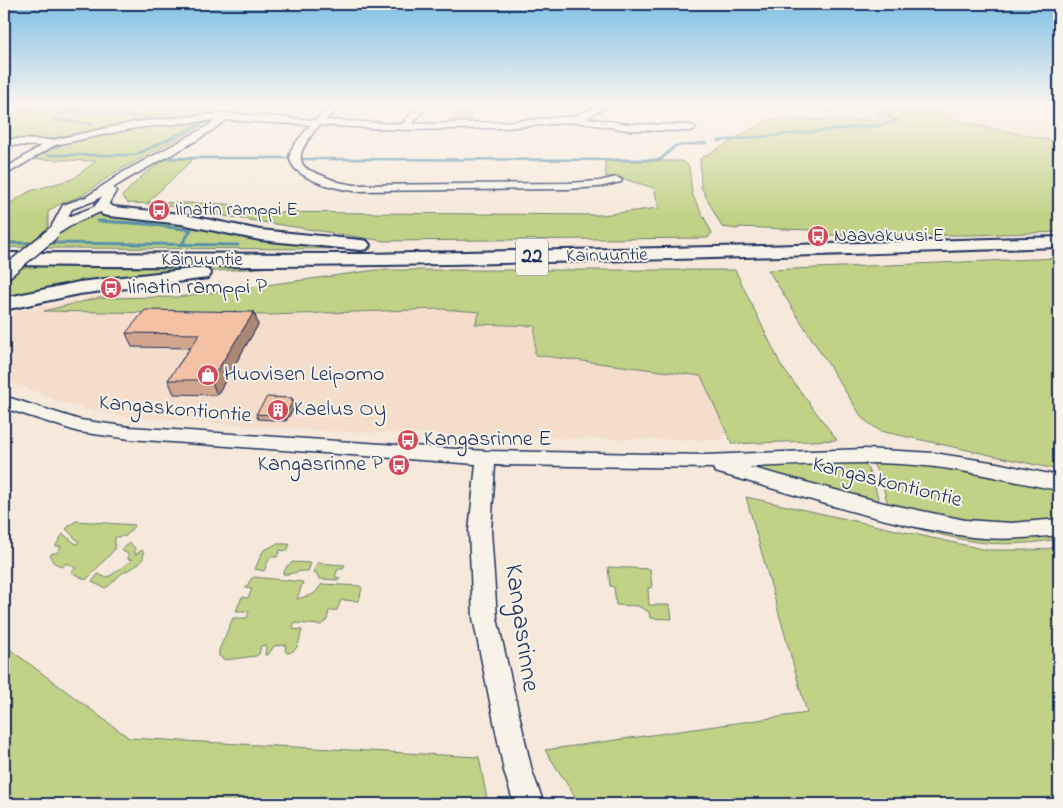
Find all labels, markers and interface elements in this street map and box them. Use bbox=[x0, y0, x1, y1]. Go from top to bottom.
place label: Iinatin ramppi E bbox=[175, 197, 298, 224]
bus stop icon: Iinatin ramppi E bbox=[147, 198, 171, 222]
place label: Naavakuusi E bbox=[834, 223, 944, 250]
bus stop icon: Naavakuusi E bbox=[806, 224, 830, 248]
road number: 22 bbox=[516, 238, 548, 276]
street label: Kainuuntie bbox=[566, 242, 648, 270]
street label: Kainuuntie bbox=[161, 247, 243, 274]
place label: Iinatin ramppi P bbox=[127, 272, 268, 304]
bus stop icon: Iinatin ramppi P bbox=[99, 276, 123, 300]
place label: Huovisen Leipomo bbox=[224, 359, 384, 391]
shop icon: Huovisen Leipomo bbox=[196, 363, 220, 387]
street label: Kangaskontiontie bbox=[97, 387, 253, 434]
place label: Kaelus Oy bbox=[294, 394, 386, 427]
building icon: Kaelus Oy bbox=[266, 398, 290, 422]
place label: Kangasrinne E bbox=[424, 424, 552, 457]
bus stop icon: Kangasrinne E bbox=[396, 428, 420, 452]
place label: Kangasrinne P bbox=[257, 449, 384, 482]
street label: Kangaskontiontie bbox=[809, 449, 965, 518]
bus stop icon: Kangasrinne P bbox=[387, 453, 411, 477]
street label: Kangasrinne bbox=[493, 562, 549, 695]

